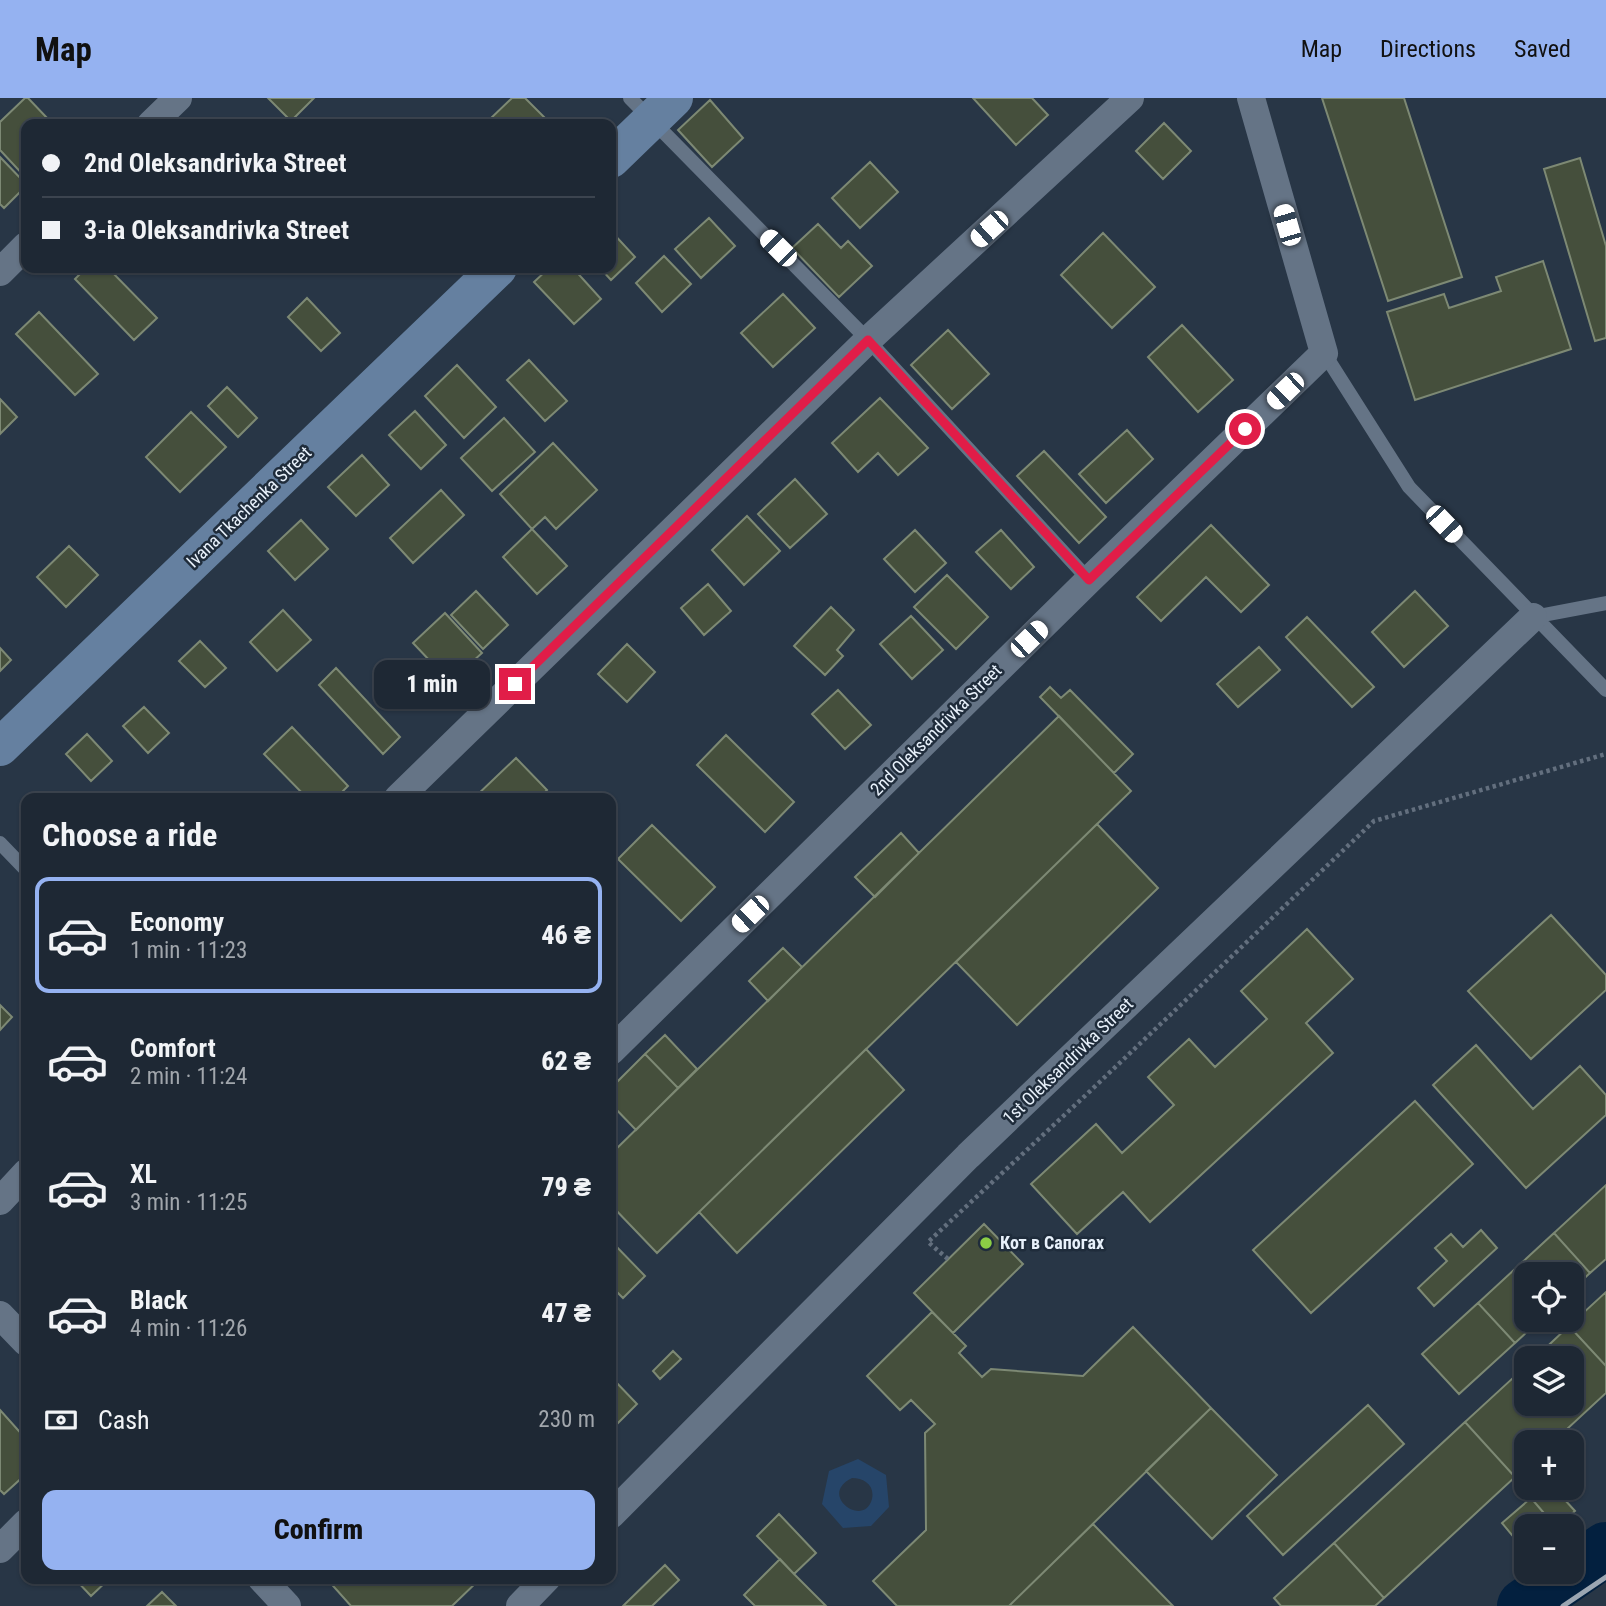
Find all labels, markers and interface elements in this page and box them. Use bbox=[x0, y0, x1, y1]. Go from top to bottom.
text: Map bbox=[35, 30, 92, 69]
text: Map bbox=[1301, 35, 1342, 63]
text: Directions bbox=[1380, 35, 1476, 63]
text: Saved bbox=[1514, 35, 1571, 63]
text: 2nd Oleksandrivka Street bbox=[84, 148, 346, 178]
car bbox=[1272, 202, 1303, 248]
car bbox=[967, 207, 1012, 251]
text: 3-ia Oleksandrivka Street bbox=[84, 215, 349, 245]
car bbox=[756, 226, 801, 270]
car bbox=[1263, 369, 1308, 413]
route start bbox=[1229, 413, 1261, 445]
street label: Ivana Tkachenka Street bbox=[182, 442, 315, 572]
car bbox=[1422, 502, 1467, 546]
car bbox=[1007, 617, 1052, 661]
callout: 1 min bbox=[375, 660, 490, 708]
street label: 2nd Oleksandrivka Street bbox=[866, 660, 1006, 800]
route end bbox=[499, 668, 531, 700]
text: 1 min bbox=[406, 671, 458, 698]
text: Choose a ride bbox=[42, 816, 217, 854]
car bbox=[728, 892, 773, 936]
icon: car bbox=[46, 904, 109, 967]
text: Economy bbox=[130, 907, 224, 937]
text: 46 ₴ bbox=[541, 920, 591, 950]
text: 1 min · 11:23 bbox=[130, 937, 247, 964]
street label: 1st Oleksandrivka Street bbox=[998, 993, 1137, 1128]
icon: car bbox=[46, 1030, 109, 1093]
text: Comfort bbox=[130, 1033, 216, 1063]
text: 62 ₴ bbox=[541, 1046, 591, 1076]
text: 2 min · 11:24 bbox=[130, 1063, 247, 1090]
icon: car bbox=[46, 1156, 109, 1219]
text: XL bbox=[130, 1159, 157, 1189]
text: 79 ₴ bbox=[541, 1172, 591, 1202]
text: 3 min · 11:25 bbox=[130, 1189, 247, 1216]
place label: Кот в Сапогах bbox=[1000, 1232, 1104, 1253]
marker: Кот в Сапогах bbox=[978, 1235, 994, 1251]
map controls bbox=[1514, 1262, 1584, 1584]
button: locate bbox=[1514, 1262, 1584, 1332]
icon: car bbox=[46, 1282, 109, 1345]
text: Black bbox=[130, 1285, 188, 1315]
text: 47 ₴ bbox=[541, 1298, 591, 1328]
text: 4 min · 11:26 bbox=[130, 1315, 247, 1342]
button: layers bbox=[1514, 1346, 1584, 1416]
icon: cash bbox=[42, 1401, 80, 1439]
text: Cash bbox=[98, 1405, 150, 1435]
text: 230 m bbox=[538, 1406, 595, 1433]
button: + bbox=[1514, 1430, 1584, 1500]
button: Confirm bbox=[42, 1490, 595, 1570]
button: − bbox=[1514, 1514, 1584, 1584]

